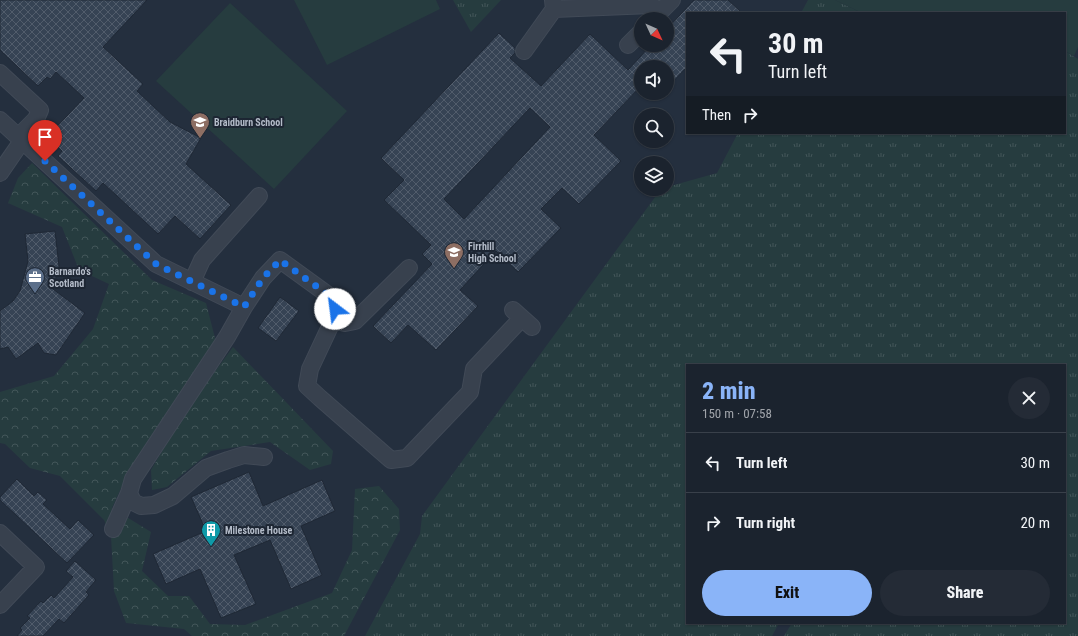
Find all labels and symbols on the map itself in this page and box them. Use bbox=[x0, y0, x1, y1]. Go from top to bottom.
north arrow bbox=[634, 12, 674, 52]
school or university icon: Braidburn School bbox=[189, 111, 211, 139]
place label: Braidburn School bbox=[214, 117, 283, 128]
pin bbox=[28, 120, 62, 161]
school or university icon: Firrhill High School bbox=[443, 241, 465, 269]
place label: Firrhill High School bbox=[468, 241, 516, 264]
office icon: Barnardo's Scotland bbox=[24, 266, 46, 294]
place label: Barnardo's Scotland bbox=[49, 266, 91, 289]
position arrow bbox=[314, 288, 356, 330]
building icon: Milestone House bbox=[200, 519, 222, 547]
place label: Milestone House bbox=[225, 525, 292, 536]

